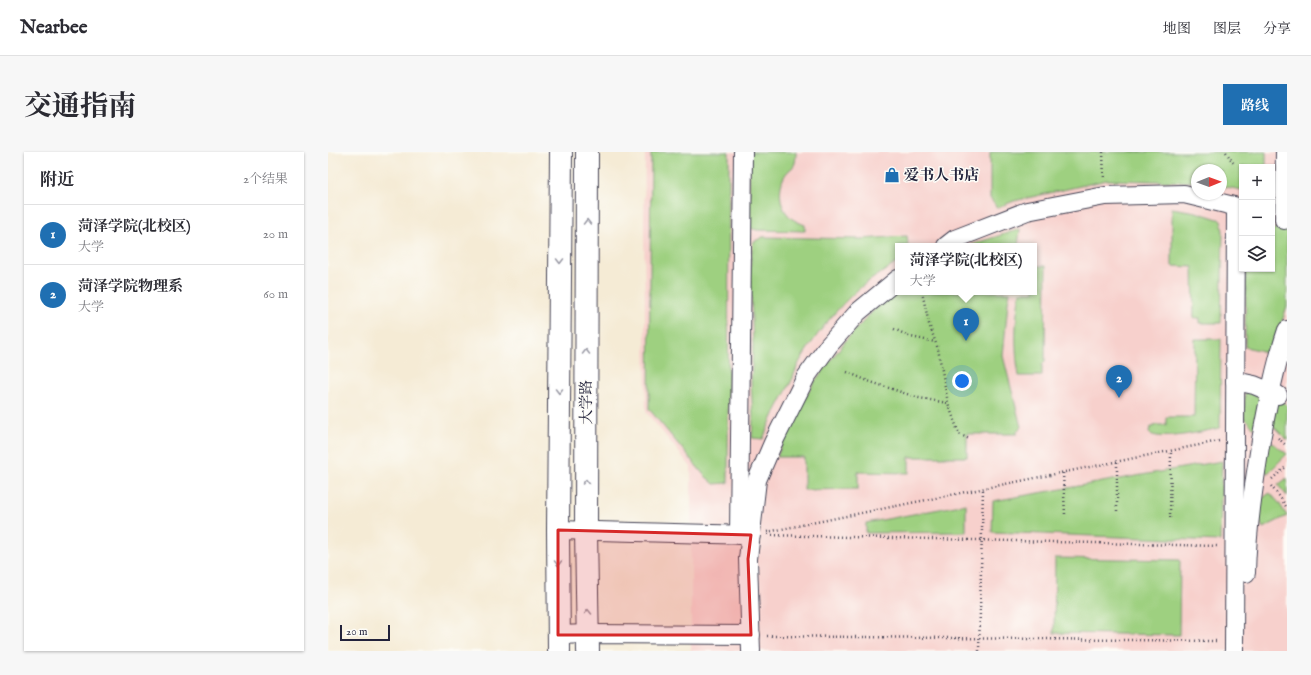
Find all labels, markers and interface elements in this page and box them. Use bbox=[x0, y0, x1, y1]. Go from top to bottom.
text: Nearbee bbox=[20, 16, 87, 40]
text: 地图 bbox=[1163, 20, 1191, 38]
text: 图层 bbox=[1213, 20, 1241, 38]
text: 分享 bbox=[1263, 20, 1291, 38]
button: 路线 bbox=[1223, 84, 1287, 125]
text: 交通指南 bbox=[24, 90, 136, 125]
north arrow bbox=[1191, 164, 1227, 200]
map controls bbox=[1239, 164, 1275, 272]
button: + bbox=[1239, 164, 1275, 200]
shop icon: 爱书人书店 bbox=[883, 166, 901, 184]
place label: 爱书人书店 bbox=[904, 166, 979, 185]
text: 附近 bbox=[40, 170, 74, 191]
text: 2个结果 bbox=[243, 171, 288, 188]
button: − bbox=[1239, 200, 1275, 236]
text: 菏泽学院(北校区) bbox=[78, 217, 191, 236]
one-way arrow bbox=[583, 219, 591, 225]
text: 1 bbox=[51, 226, 55, 243]
text: 20 m bbox=[263, 226, 288, 243]
button: layers bbox=[1239, 236, 1275, 272]
text: 大学 bbox=[78, 239, 104, 256]
popup bbox=[895, 243, 1037, 295]
text: 菏泽学院(北校区) bbox=[910, 251, 1022, 270]
one-way arrow bbox=[556, 258, 564, 264]
text: 大学 bbox=[910, 273, 936, 290]
text: 菏泽学院物理系 bbox=[78, 277, 183, 296]
text: 2 bbox=[50, 286, 56, 303]
text: 60 m bbox=[263, 286, 288, 303]
text: 大学 bbox=[78, 299, 104, 316]
pin: 1 bbox=[953, 308, 979, 341]
one-way arrow bbox=[582, 349, 590, 355]
pin: 2 bbox=[1106, 365, 1132, 398]
your location bbox=[952, 371, 972, 391]
street label: 大学路 bbox=[577, 379, 596, 425]
one-way arrow bbox=[555, 388, 563, 394]
one-way arrow bbox=[582, 479, 590, 485]
one-way arrow bbox=[554, 560, 562, 566]
one-way arrow bbox=[584, 609, 592, 615]
scale bar bbox=[340, 623, 390, 642]
text: 20 m bbox=[346, 625, 367, 639]

